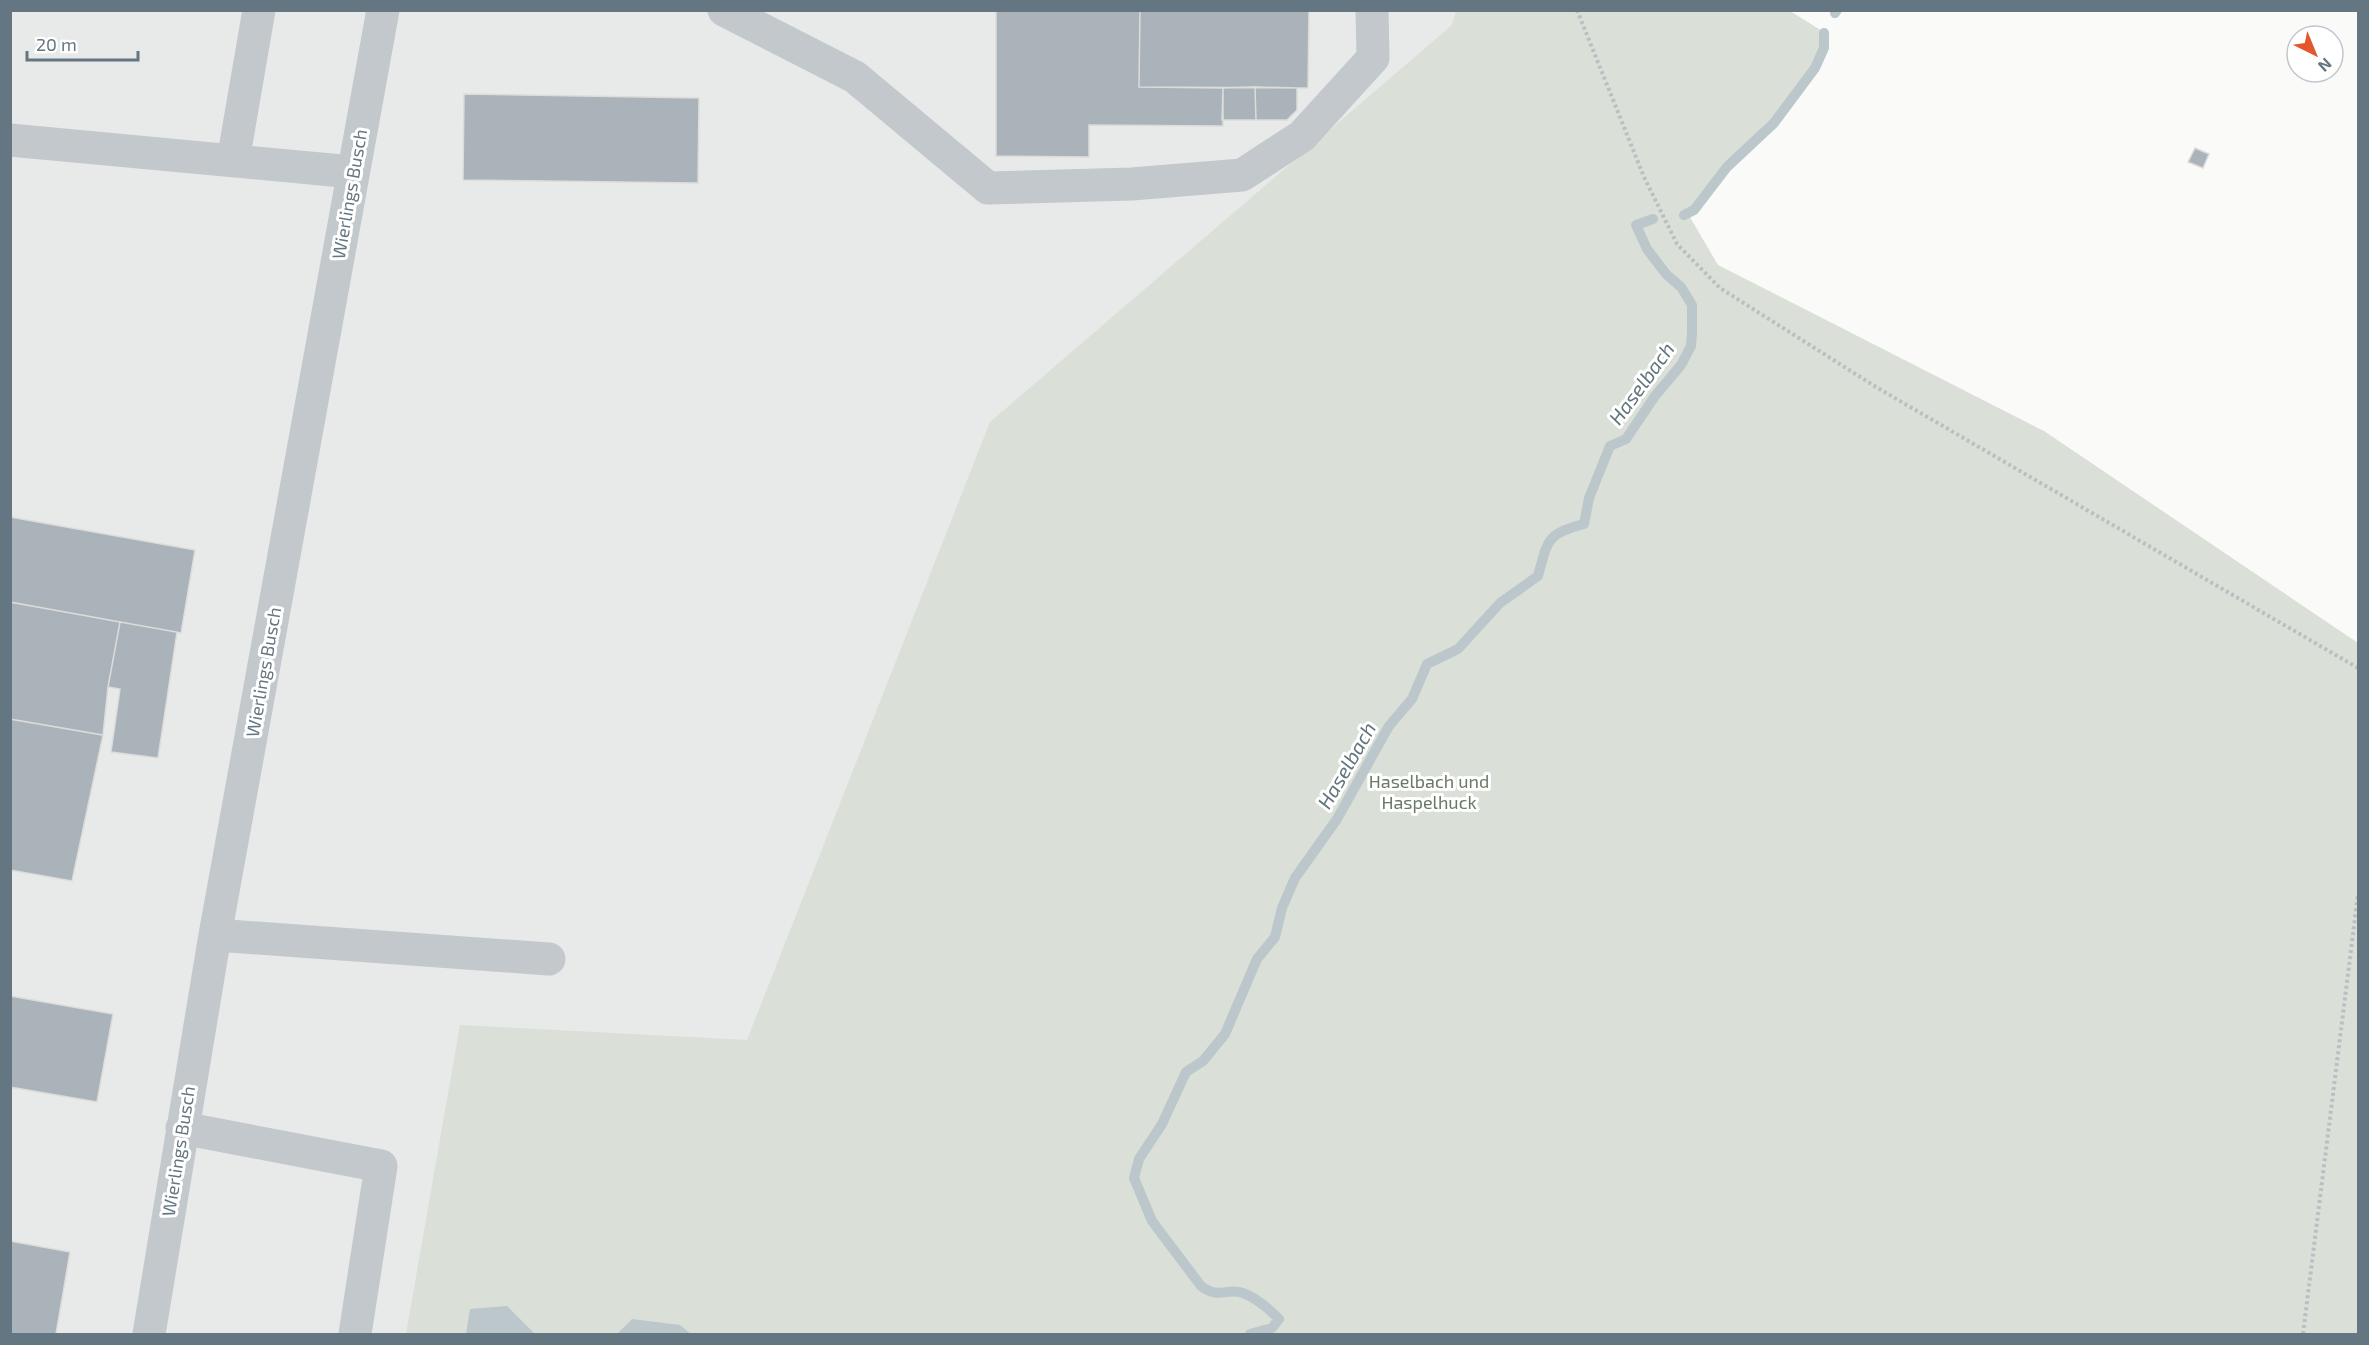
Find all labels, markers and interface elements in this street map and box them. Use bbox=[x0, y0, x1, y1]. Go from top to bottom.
scale bar bbox=[27, 24, 138, 62]
north arrow bbox=[2285, 24, 2345, 84]
text: 20 m bbox=[36, 33, 77, 55]
text: N bbox=[2315, 54, 2336, 76]
street label: Wierlings Busch bbox=[327, 127, 371, 261]
water label: Haselbach bbox=[1603, 337, 1679, 429]
street label: Wierlings Busch bbox=[241, 605, 285, 739]
water label: Haselbach bbox=[1312, 718, 1380, 812]
park label: Haselbach und Haspelhuck bbox=[1369, 770, 1489, 813]
street label: Wierlings Busch bbox=[157, 1084, 199, 1218]

